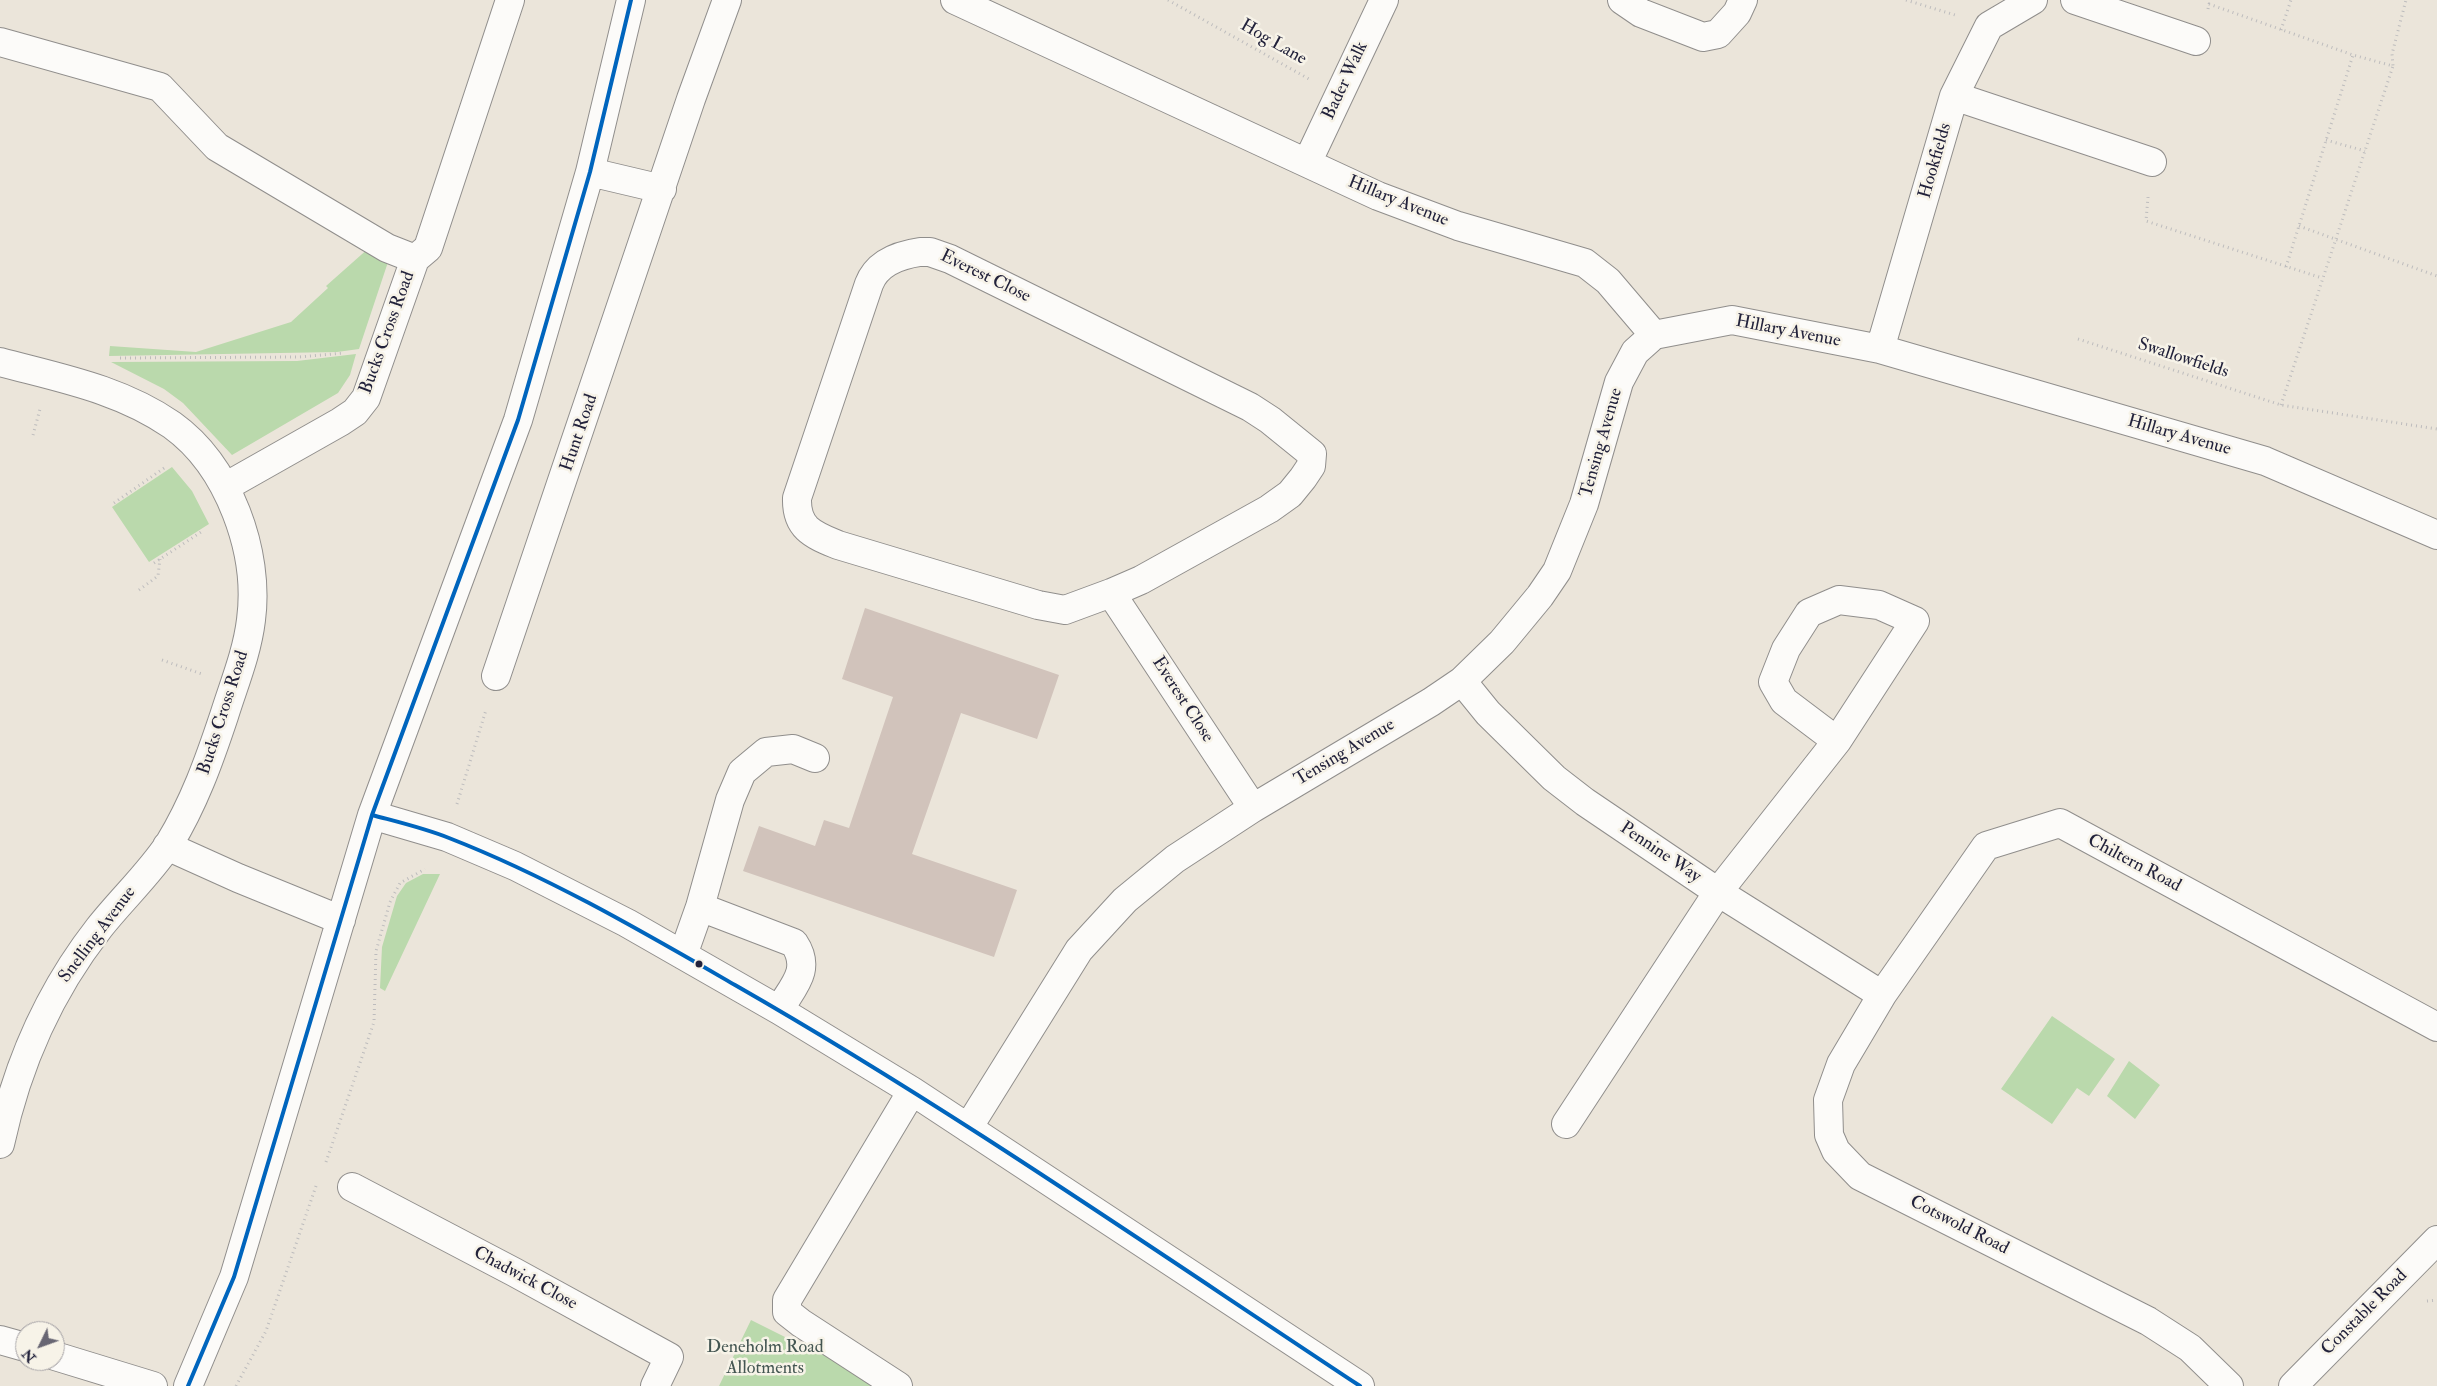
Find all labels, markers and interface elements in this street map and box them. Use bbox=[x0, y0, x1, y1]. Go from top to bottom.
street label: Hog Lane bbox=[1236, 15, 1310, 71]
street label: Bader Walk bbox=[1319, 39, 1373, 123]
street label: Hookfields bbox=[1915, 121, 1957, 201]
street label: Hillary Avenue bbox=[1344, 172, 1452, 232]
street label: Everest Close bbox=[936, 246, 1034, 308]
street label: Bucks Cross Road bbox=[356, 269, 420, 397]
street label: Hillary Avenue bbox=[1734, 311, 1842, 353]
street label: Swallowfields bbox=[2135, 334, 2231, 384]
street label: Tensing Avenue bbox=[1576, 386, 1628, 500]
street label: Hunt Road bbox=[557, 392, 603, 474]
street label: Hillary Avenue bbox=[2125, 411, 2233, 461]
street label: Bucks Cross Road bbox=[194, 648, 254, 778]
street label: Everest Close bbox=[1146, 653, 1218, 747]
street label: Tensing Avenue bbox=[1291, 715, 1399, 791]
street label: Pennine Way bbox=[1615, 818, 1705, 888]
street label: Chiltern Road bbox=[2084, 830, 2184, 898]
street label: Snelling Avenue bbox=[55, 883, 141, 987]
unlabelled marker bbox=[694, 959, 704, 969]
street label: Cotswold Road bbox=[1906, 1192, 2012, 1260]
street label: Chadwick Close bbox=[469, 1243, 581, 1315]
street label: Constable Road bbox=[2318, 1266, 2412, 1360]
north arrow bbox=[15, 1321, 65, 1371]
park label: Deneholm Road Allotments bbox=[706, 1337, 824, 1380]
text: N bbox=[19, 1345, 40, 1366]

